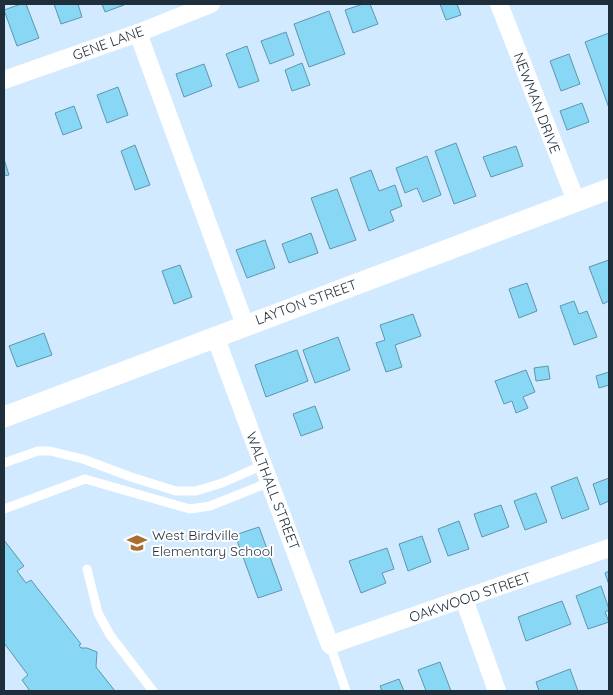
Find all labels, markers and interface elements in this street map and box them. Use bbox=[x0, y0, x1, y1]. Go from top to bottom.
street label: GENE LANE bbox=[70, 22, 146, 64]
street label: NEWMAN DRIVE bbox=[510, 50, 565, 156]
street label: LAYTON STREET bbox=[253, 275, 359, 329]
street label: WALTHALL STREET bbox=[242, 429, 304, 553]
place label: West Birdville Elementary School bbox=[152, 526, 273, 560]
school or university icon: West Birdville Elementary School bbox=[126, 532, 148, 554]
street label: OAKWOOD STREET bbox=[407, 568, 533, 626]

